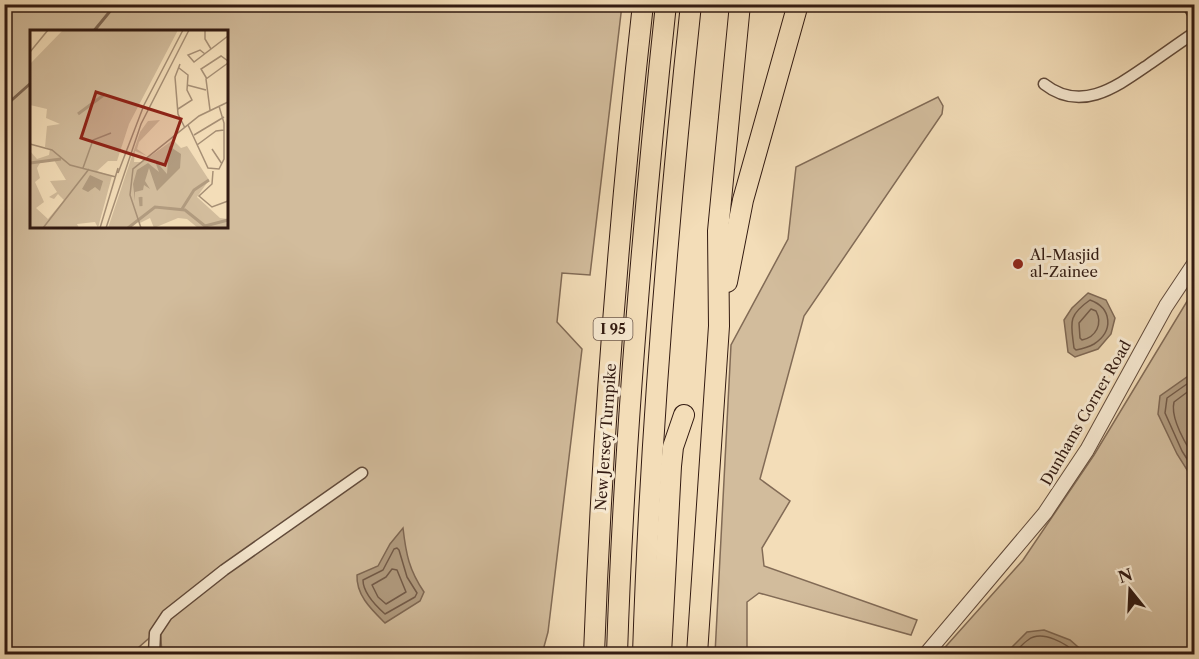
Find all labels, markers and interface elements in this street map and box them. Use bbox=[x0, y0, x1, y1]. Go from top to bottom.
inset map bbox=[30, 30, 228, 228]
place label: Al-Masjid al-Zainee bbox=[1029, 245, 1100, 281]
marker: Al-Masjid al-Zainee bbox=[1011, 257, 1025, 271]
road number: I 95 bbox=[594, 318, 632, 340]
street label: Dunhams Corner Road bbox=[1036, 337, 1135, 489]
street label: New Jersey Turnpike bbox=[591, 362, 620, 511]
north arrow bbox=[1100, 560, 1160, 620]
text: N bbox=[1116, 564, 1135, 587]

